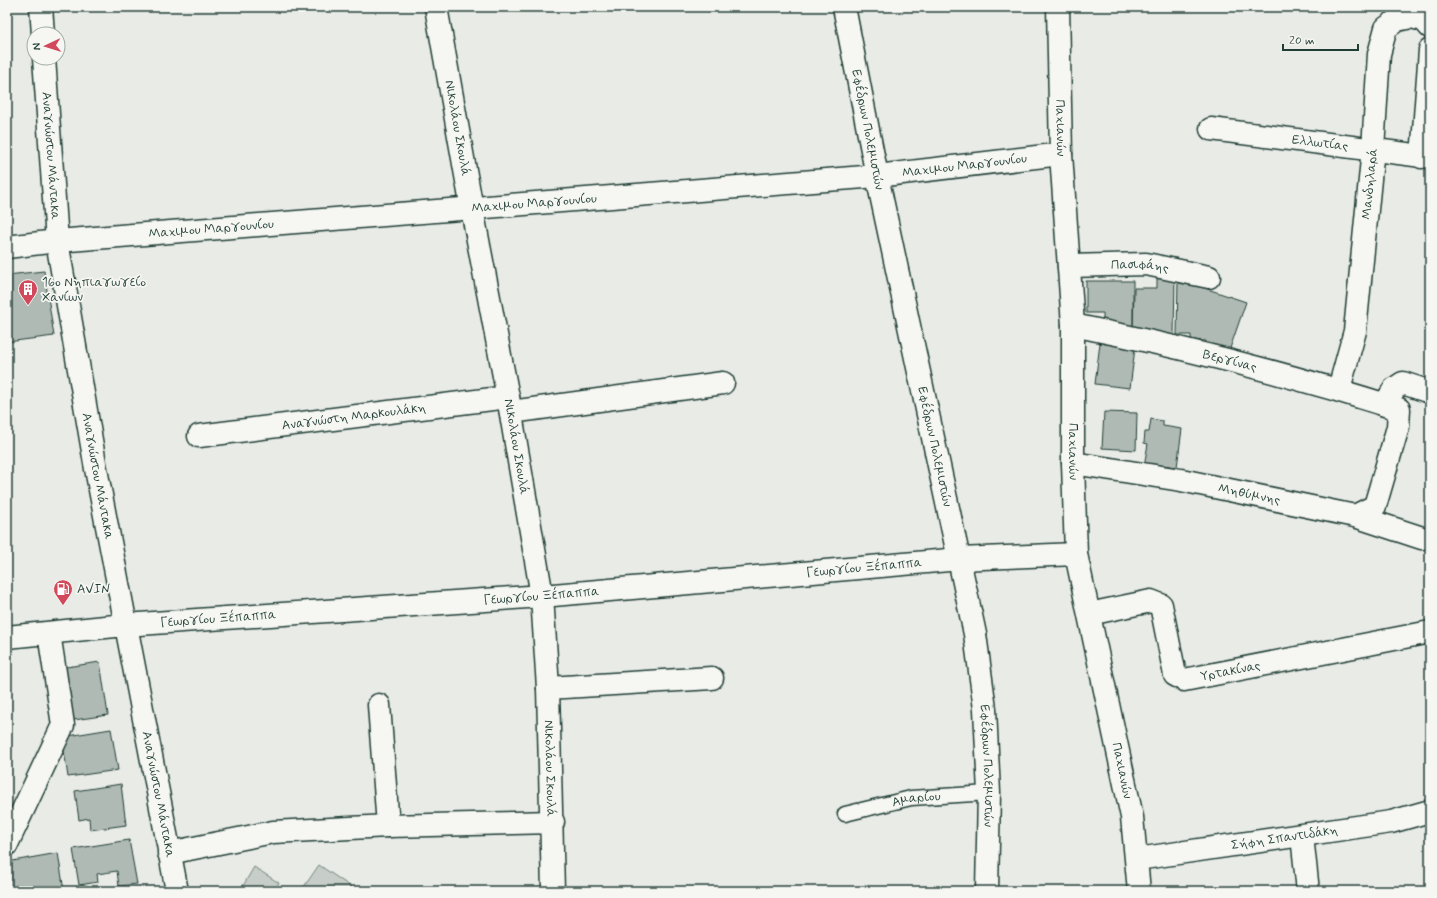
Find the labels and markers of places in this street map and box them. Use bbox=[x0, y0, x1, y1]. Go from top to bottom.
place label: 16ο Νηπιαγωγείο Χανίων bbox=[42, 274, 146, 306]
building icon: 16ο Νηπιαγωγείο Χανίων bbox=[17, 278, 39, 306]
fuel station icon: AVIN bbox=[52, 578, 74, 606]
place label: AVIN bbox=[77, 581, 110, 598]

